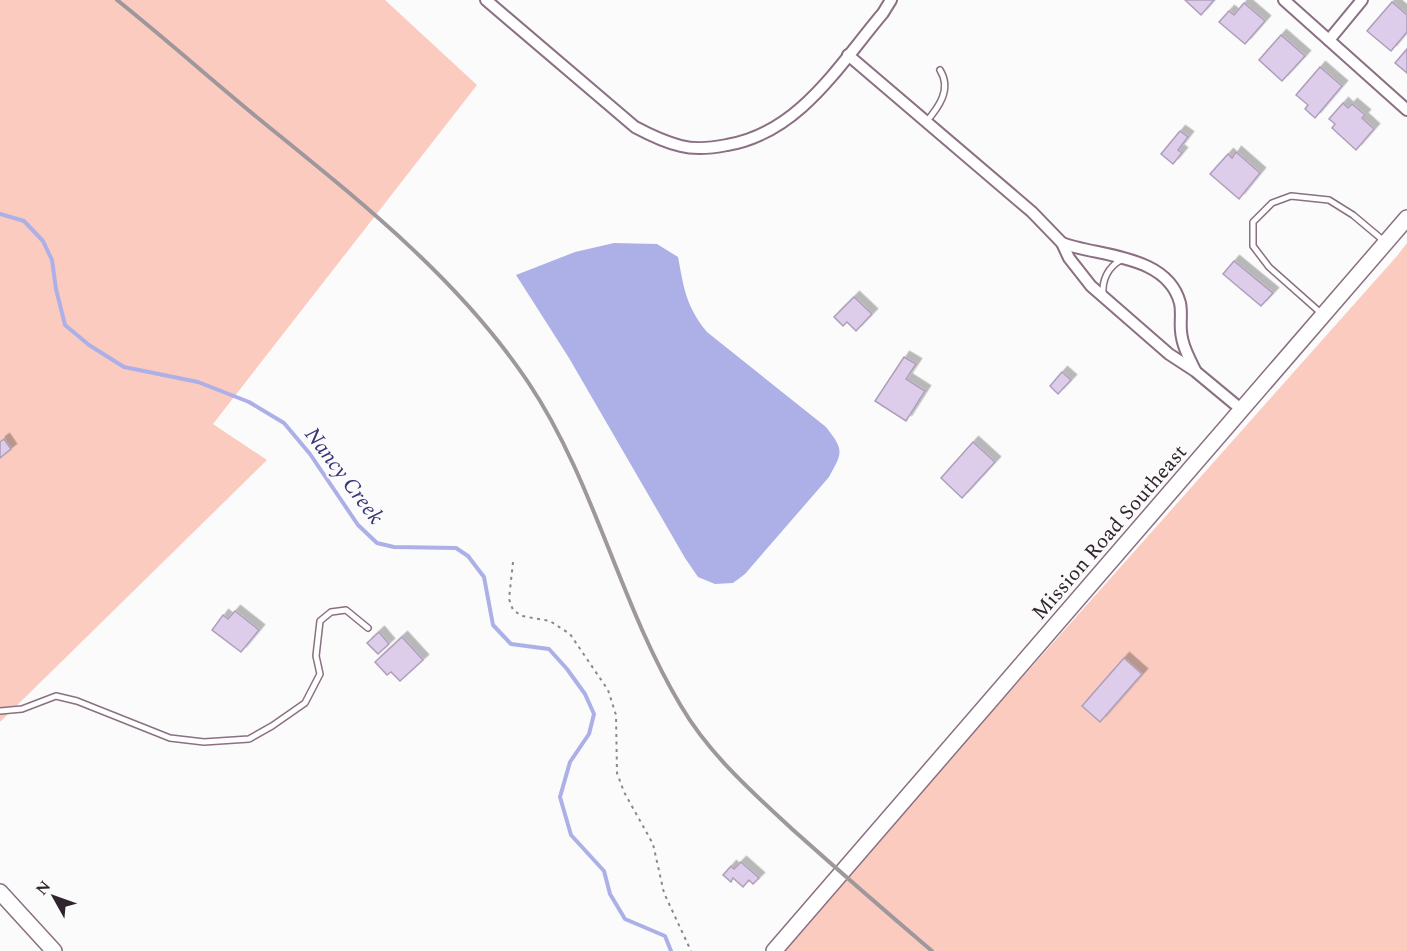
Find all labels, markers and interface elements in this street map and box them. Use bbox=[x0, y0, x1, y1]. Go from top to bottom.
water label: Nancy Creek bbox=[296, 420, 391, 532]
street label: Mission Road Southeast bbox=[1024, 438, 1195, 628]
north arrow bbox=[24, 867, 84, 927]
text: N bbox=[30, 875, 57, 901]

